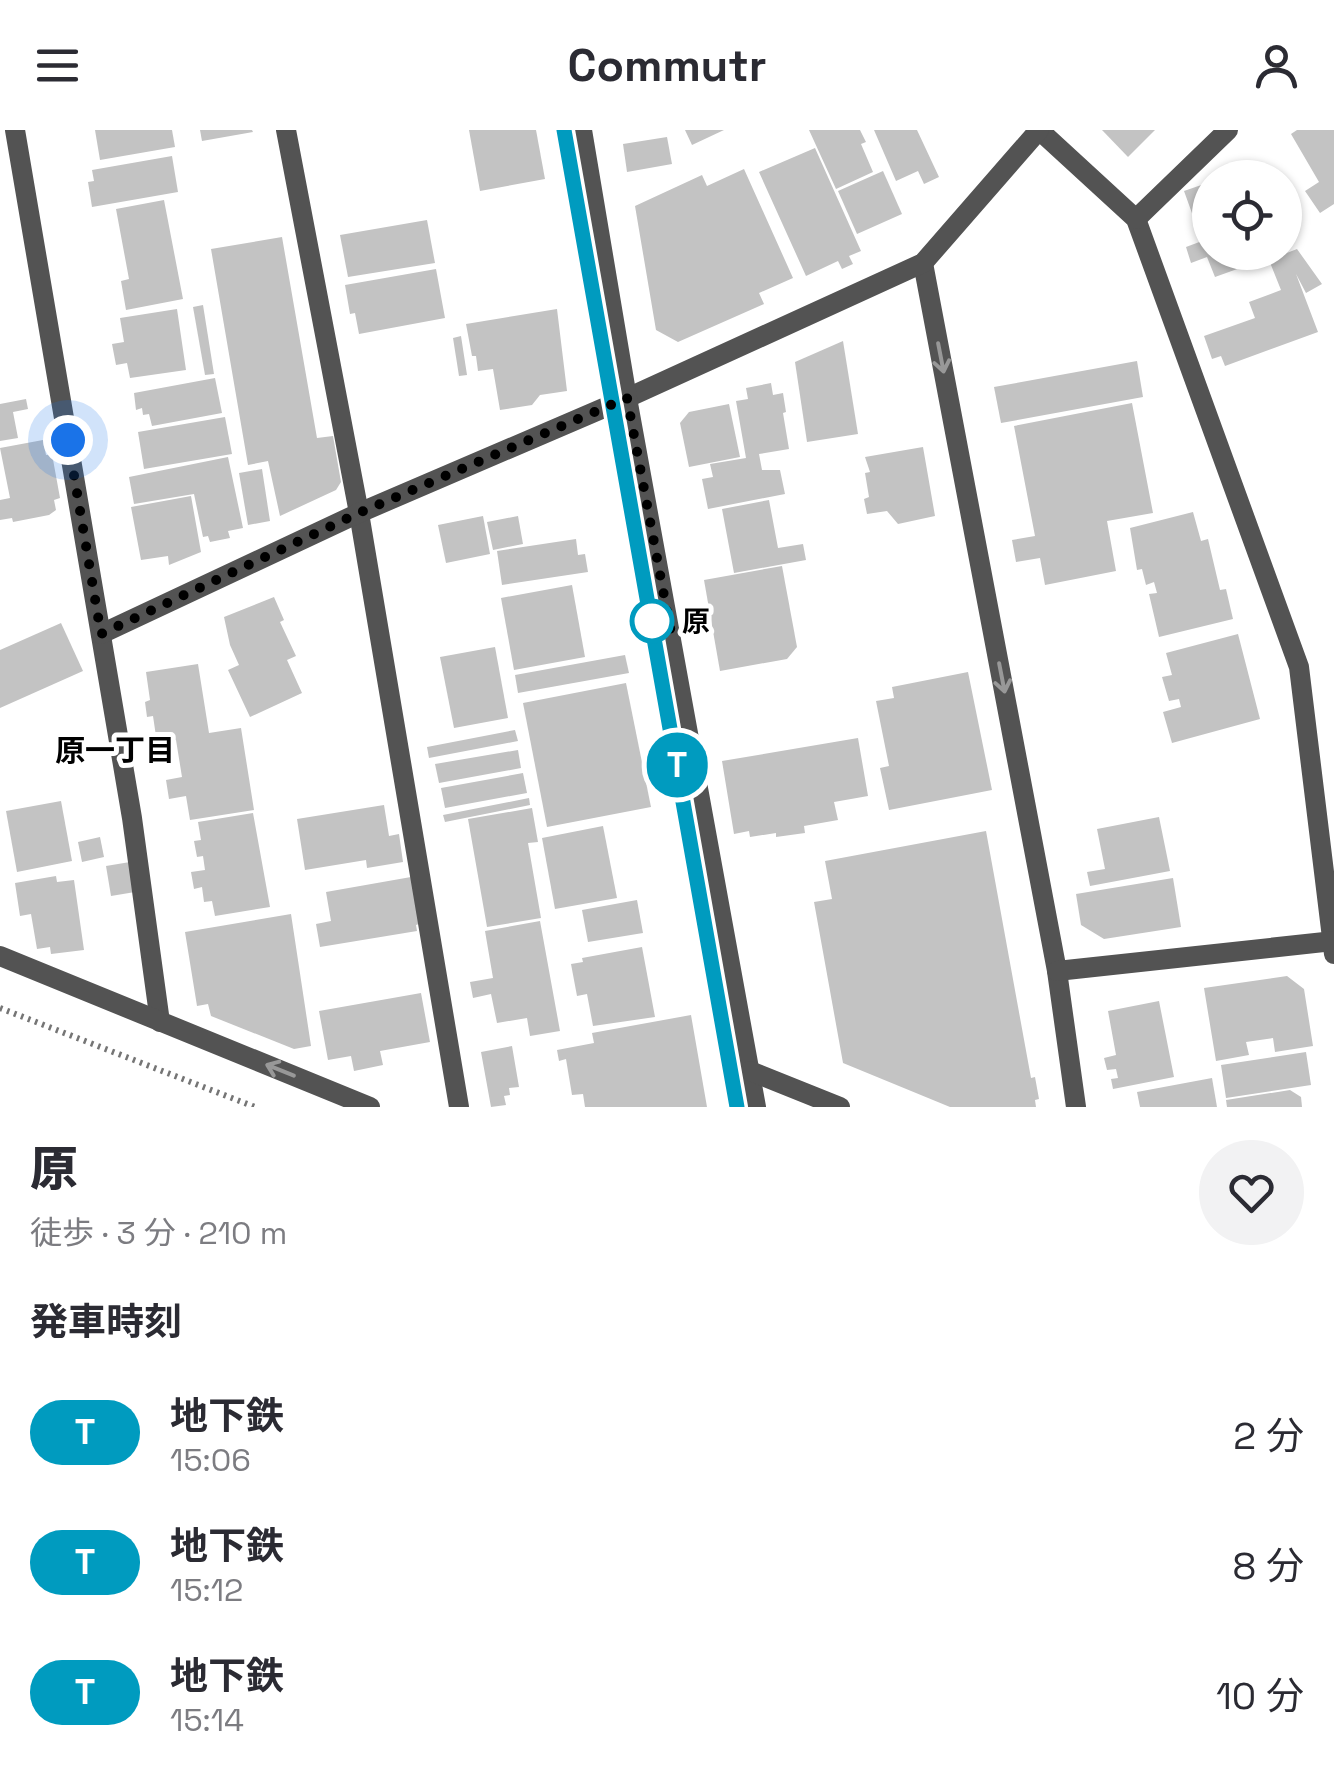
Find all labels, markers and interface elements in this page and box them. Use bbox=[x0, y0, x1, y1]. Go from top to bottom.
text: Commutr bbox=[567, 37, 767, 94]
icon: menu bbox=[30, 38, 85, 93]
icon: person bbox=[1249, 38, 1304, 93]
map controls bbox=[1192, 160, 1302, 270]
button: locate bbox=[1192, 160, 1302, 270]
one-way arrow bbox=[932, 342, 951, 374]
your location bbox=[43, 415, 93, 465]
marker: 原 bbox=[631, 600, 673, 642]
place label: 原 bbox=[682, 603, 710, 639]
one-way arrow bbox=[993, 661, 1012, 693]
district label: 原一丁目 bbox=[55, 731, 175, 770]
line badge: T bbox=[644, 732, 710, 798]
text: T bbox=[667, 743, 687, 787]
one-way arrow bbox=[265, 1060, 296, 1078]
text: 原 bbox=[30, 1139, 78, 1200]
button: heart bbox=[1199, 1140, 1304, 1245]
text: 徒歩 · 3 分 · 210 m bbox=[30, 1213, 287, 1253]
text: 発車時刻 bbox=[30, 1298, 182, 1346]
text: 地下鉄 bbox=[170, 1392, 284, 1440]
text: T bbox=[75, 1410, 95, 1454]
text: 2 分 bbox=[1233, 1412, 1304, 1460]
text: 15:06 bbox=[170, 1440, 251, 1480]
text: 地下鉄 bbox=[170, 1522, 284, 1570]
text: T bbox=[75, 1540, 95, 1584]
text: 8 分 bbox=[1233, 1542, 1304, 1590]
text: 15:12 bbox=[170, 1570, 243, 1610]
text: 地下鉄 bbox=[170, 1652, 284, 1700]
text: T bbox=[75, 1670, 95, 1714]
text: 10 分 bbox=[1216, 1672, 1304, 1720]
text: 15:14 bbox=[170, 1700, 244, 1740]

